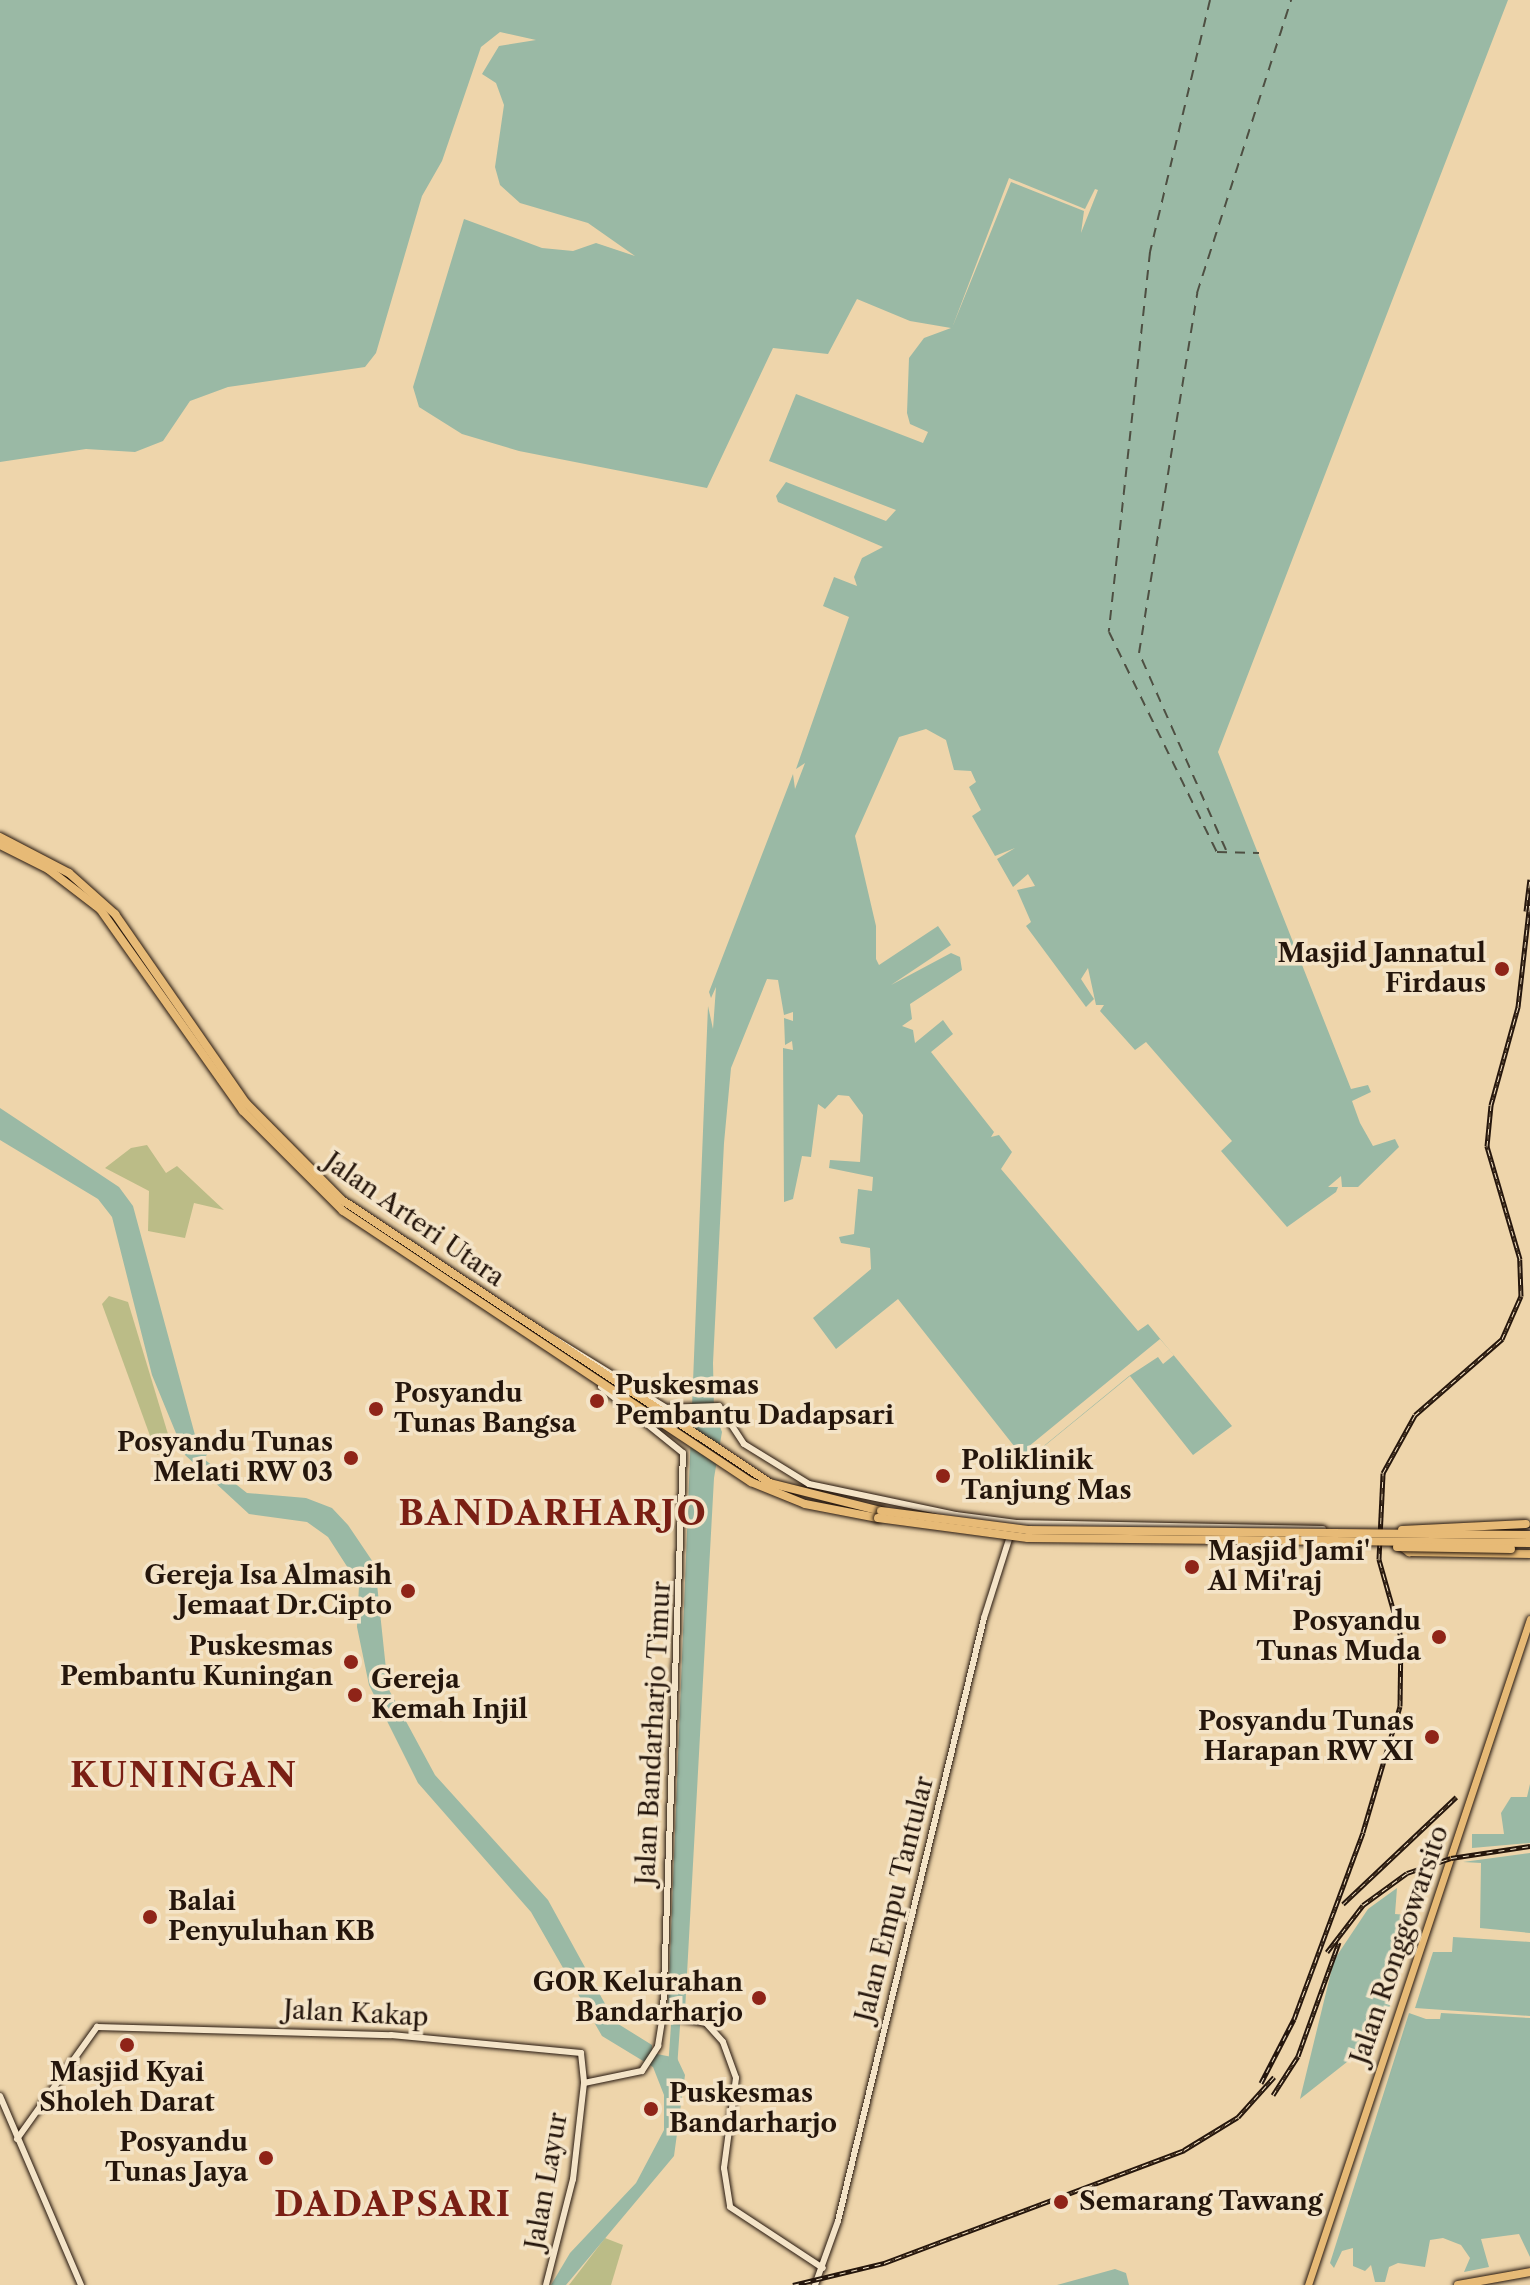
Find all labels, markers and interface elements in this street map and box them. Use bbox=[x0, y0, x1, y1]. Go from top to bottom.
place label: Masjid Jannatul Firdaus bbox=[1277, 938, 1486, 1000]
marker: Masjid Jannatul Firdaus bbox=[1493, 960, 1511, 978]
street label: Jalan Arteri Utara bbox=[317, 1146, 511, 1294]
place label: Puskesmas Pembantu Dadapsari bbox=[615, 1370, 894, 1432]
place label: Posyandu Tunas Bangsa bbox=[394, 1378, 576, 1440]
marker: Puskesmas Pembantu Dadapsari bbox=[586, 1390, 608, 1412]
marker: Posyandu Tunas Bangsa bbox=[365, 1398, 387, 1420]
place label: Posyandu Tunas Melati RW 03 bbox=[116, 1427, 333, 1488]
place label: Poliklinik Tanjung Mas bbox=[961, 1445, 1131, 1506]
marker: Posyandu Tunas Melati RW 03 bbox=[340, 1447, 362, 1469]
marker: Poliklinik Tanjung Mas bbox=[932, 1465, 954, 1487]
district label: BANDARHARJO bbox=[398, 1494, 708, 1534]
place label: Masjid Jami' Al Mi'raj bbox=[1208, 1536, 1370, 1598]
marker: Masjid Jami' Al Mi'raj bbox=[1183, 1558, 1201, 1576]
place label: Gereja Isa Almasih Jemaat Dr.Cipto bbox=[143, 1560, 392, 1622]
street label: Jalan Bandarharjo Timur bbox=[630, 1580, 678, 1886]
marker: Gereja Isa Almasih Jemaat Dr.Cipto bbox=[399, 1582, 417, 1600]
place label: Posyandu Tunas Muda bbox=[1256, 1606, 1421, 1668]
marker: Posyandu Tunas Muda bbox=[1428, 1626, 1450, 1648]
place label: Puskesmas Pembantu Kuningan bbox=[60, 1631, 333, 1692]
marker: Puskesmas Pembantu Kuningan bbox=[340, 1651, 362, 1673]
place label: Gereja Kemah Injil bbox=[371, 1664, 528, 1726]
marker: Gereja Kemah Injil bbox=[346, 1686, 364, 1704]
place label: Posyandu Tunas Harapan RW XI bbox=[1197, 1706, 1414, 1768]
marker: Posyandu Tunas Harapan RW XI bbox=[1421, 1726, 1443, 1748]
district label: KUNINGAN bbox=[70, 1756, 298, 1796]
street label: Jalan Empu Tantular bbox=[849, 1773, 941, 2025]
street label: Jalan Ronggowarsito bbox=[1344, 1822, 1456, 2068]
place label: Balai Penyuluhan KB bbox=[168, 1886, 375, 1948]
marker: Balai Penyuluhan KB bbox=[139, 1906, 161, 1928]
place label: GOR Kelurahan Bandarharjo bbox=[532, 1967, 743, 2028]
marker: GOR Kelurahan Bandarharjo bbox=[750, 1989, 768, 2007]
street label: Jalan Kakap bbox=[283, 1995, 429, 2033]
marker: Masjid Kyai Sholeh Darat bbox=[118, 2036, 136, 2054]
place label: Masjid Kyai Sholeh Darat bbox=[39, 2057, 215, 2118]
place label: Puskesmas Bandarharjo bbox=[669, 2078, 837, 2140]
marker: Puskesmas Bandarharjo bbox=[640, 2098, 662, 2120]
street label: Jalan Layur bbox=[520, 2110, 574, 2252]
place label: Posyandu Tunas Jaya bbox=[105, 2127, 248, 2188]
marker: Posyandu Tunas Jaya bbox=[255, 2147, 277, 2169]
district label: DADAPSARI bbox=[274, 2185, 512, 2225]
place label: Semarang Tawang bbox=[1079, 2186, 1324, 2218]
marker: Semarang Tawang bbox=[1050, 2191, 1072, 2213]

